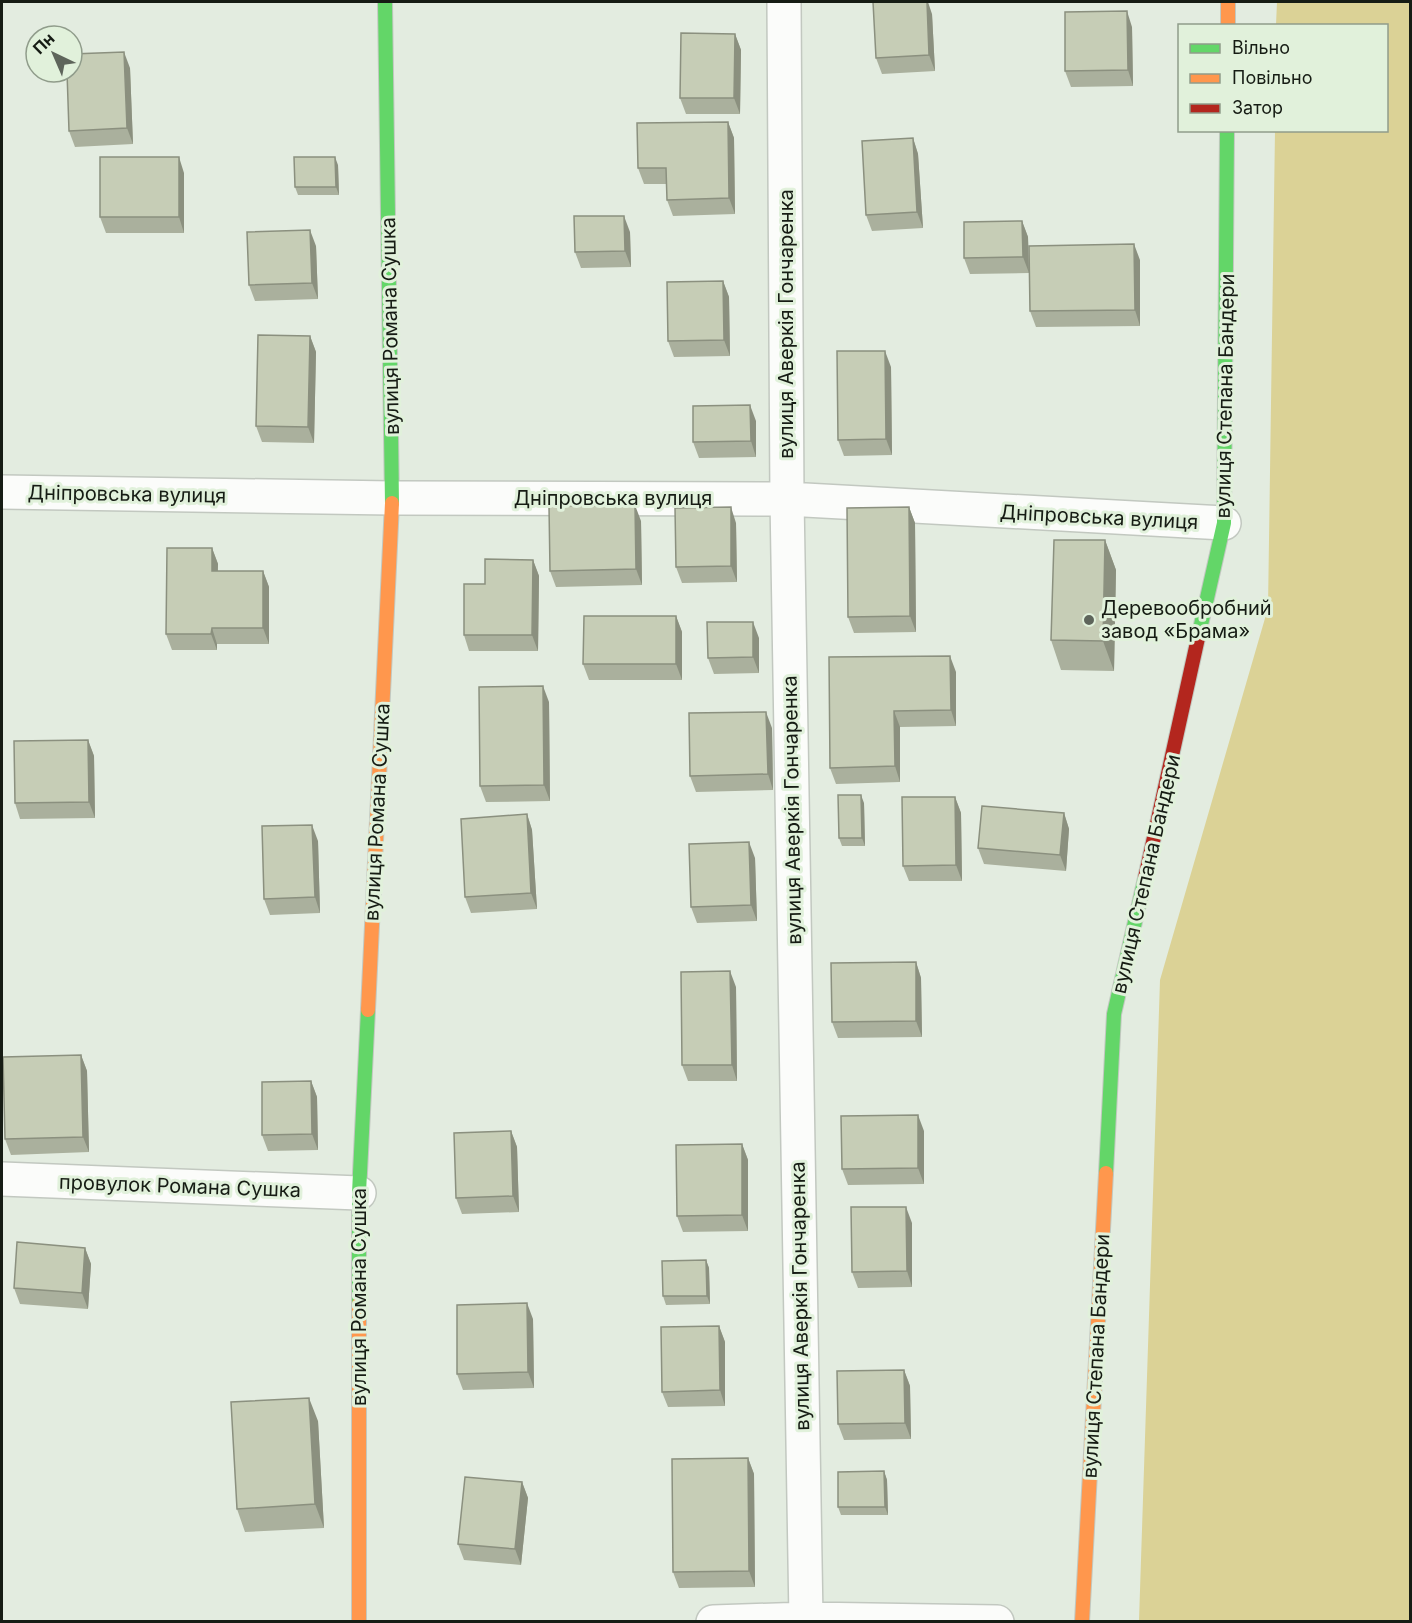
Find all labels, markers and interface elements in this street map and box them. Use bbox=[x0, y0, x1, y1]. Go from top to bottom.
north arrow bbox=[24, 24, 84, 84]
legend bbox=[1178, 24, 1388, 132]
text: Пн bbox=[29, 28, 58, 58]
text: Вільно bbox=[1232, 37, 1290, 58]
text: Повільно bbox=[1232, 67, 1313, 88]
text: Затор bbox=[1232, 97, 1283, 118]
street label: вулиця Аверкія Гончаренка bbox=[774, 189, 798, 459]
street label: вулиця Романа Сушка bbox=[376, 217, 404, 435]
street label: вулиця Степана Бандери bbox=[1211, 273, 1239, 519]
street label: Дніпровська вулиця bbox=[27, 480, 227, 508]
street label: Дніпровська вулиця bbox=[514, 486, 712, 510]
street label: Дніпровська вулиця bbox=[999, 500, 1199, 534]
place label: Деревообробний завод «Брама» bbox=[1101, 596, 1272, 643]
marker: Деревообробний завод «Брама» bbox=[1082, 613, 1096, 627]
street label: вулиця Аверкія Гончаренка bbox=[778, 675, 806, 945]
street label: вулиця Романа Сушка bbox=[359, 703, 395, 921]
street label: вулиця Степана Бандери bbox=[1107, 752, 1185, 996]
street label: вулиця Аверкія Гончаренка bbox=[786, 1161, 814, 1431]
street label: провулок Романа Сушка bbox=[59, 1170, 301, 1202]
street label: вулиця Романа Сушка bbox=[347, 1188, 371, 1406]
street label: вулиця Степана Бандери bbox=[1078, 1233, 1114, 1479]

